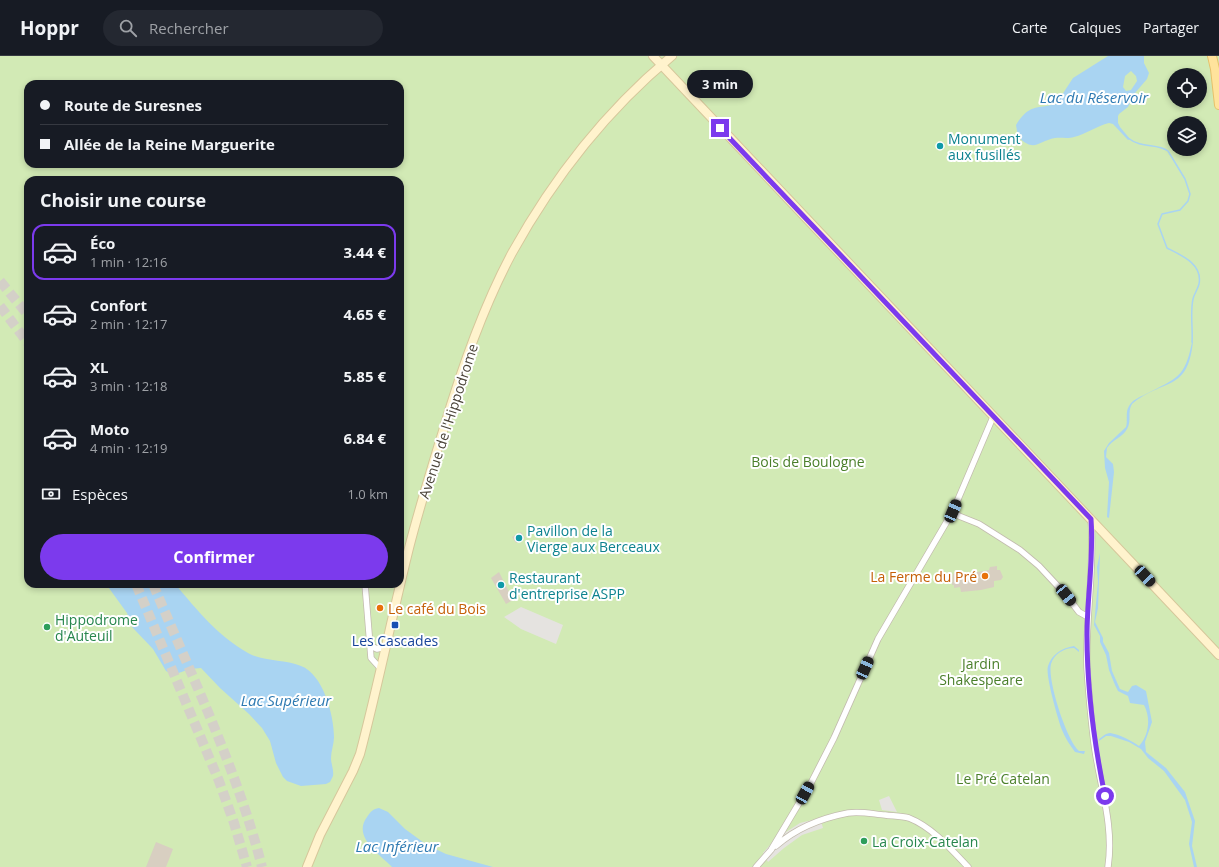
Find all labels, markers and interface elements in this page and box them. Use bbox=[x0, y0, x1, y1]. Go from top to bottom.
search box bbox=[103, 10, 383, 46]
text: Hoppr bbox=[20, 15, 79, 41]
icon: search bbox=[117, 17, 139, 39]
text: Rechercher bbox=[149, 18, 229, 38]
text: Carte bbox=[1012, 18, 1047, 37]
text: Calques bbox=[1069, 18, 1121, 37]
text: Partager bbox=[1143, 18, 1199, 37]
map controls bbox=[1167, 68, 1207, 156]
button: locate bbox=[1167, 68, 1207, 108]
callout: 3 min bbox=[687, 70, 753, 98]
text: 3 min bbox=[702, 75, 738, 93]
water label: Lac du Réservoir bbox=[1040, 87, 1149, 107]
text: Route de Suresnes bbox=[64, 95, 202, 115]
button: layers bbox=[1167, 116, 1207, 156]
route end bbox=[711, 119, 729, 137]
place label: Monument aux fusillés bbox=[948, 129, 1021, 164]
text: Allée de la Reine Marguerite bbox=[64, 134, 275, 154]
marker: Monument aux fusillés bbox=[935, 141, 945, 151]
text: Choisir une course bbox=[40, 188, 206, 212]
text: Éco bbox=[90, 233, 115, 253]
icon: car bbox=[42, 234, 78, 270]
text: 3.44 € bbox=[344, 242, 386, 262]
text: 1 min · 12:16 bbox=[90, 253, 167, 271]
text: Confort bbox=[90, 295, 147, 315]
icon: car bbox=[42, 296, 78, 332]
text: 4.65 € bbox=[344, 304, 386, 324]
text: 2 min · 12:17 bbox=[90, 315, 167, 333]
street label: Avenue de l'Hippodrome bbox=[414, 341, 482, 501]
text: XL bbox=[90, 357, 108, 377]
icon: car bbox=[42, 358, 78, 394]
text: 5.85 € bbox=[344, 366, 386, 386]
text: 3 min · 12:18 bbox=[90, 377, 167, 395]
text: Moto bbox=[90, 419, 129, 439]
icon: car bbox=[42, 420, 78, 456]
text: 6.84 € bbox=[344, 428, 386, 448]
text: 4 min · 12:19 bbox=[90, 439, 167, 457]
park label: Bois de Boulogne bbox=[751, 452, 865, 471]
icon: cash bbox=[40, 483, 62, 505]
text: Espèces bbox=[72, 484, 128, 504]
text: 1.0 km bbox=[347, 485, 388, 503]
car bbox=[943, 498, 963, 524]
place label: Pavillon de la Vierge aux Berceaux bbox=[527, 521, 660, 556]
marker: Pavillon de la Vierge aux Berceaux bbox=[514, 533, 524, 543]
button: Confirmer bbox=[40, 534, 388, 580]
car bbox=[1132, 563, 1158, 589]
place label: La Ferme du Pré bbox=[870, 567, 977, 586]
place label: Restaurant d'entreprise ASPP bbox=[509, 568, 625, 603]
marker: La Ferme du Pré bbox=[980, 571, 990, 581]
marker: Restaurant d'entreprise ASPP bbox=[496, 580, 506, 590]
car bbox=[1054, 582, 1078, 608]
place label: Le café du Bois bbox=[388, 599, 486, 618]
marker: Le café du Bois bbox=[375, 603, 385, 613]
place label: Hippodrome d'Auteuil bbox=[55, 610, 138, 645]
marker: Les Cascades bbox=[390, 620, 400, 630]
marker: Hippodrome d'Auteuil bbox=[42, 622, 52, 632]
place label: Les Cascades bbox=[352, 631, 438, 650]
park label: Jardin Shakespeare bbox=[939, 654, 1023, 689]
car bbox=[855, 655, 875, 681]
water label: Lac Supérieur bbox=[241, 690, 332, 710]
park label: Le Pré Catelan bbox=[956, 769, 1050, 788]
car bbox=[794, 780, 816, 806]
route start bbox=[1096, 787, 1114, 805]
place label: La Croix-Catelan bbox=[872, 832, 978, 851]
water label: Lac Inférieur bbox=[356, 836, 440, 856]
marker: La Croix-Catelan bbox=[859, 836, 869, 846]

